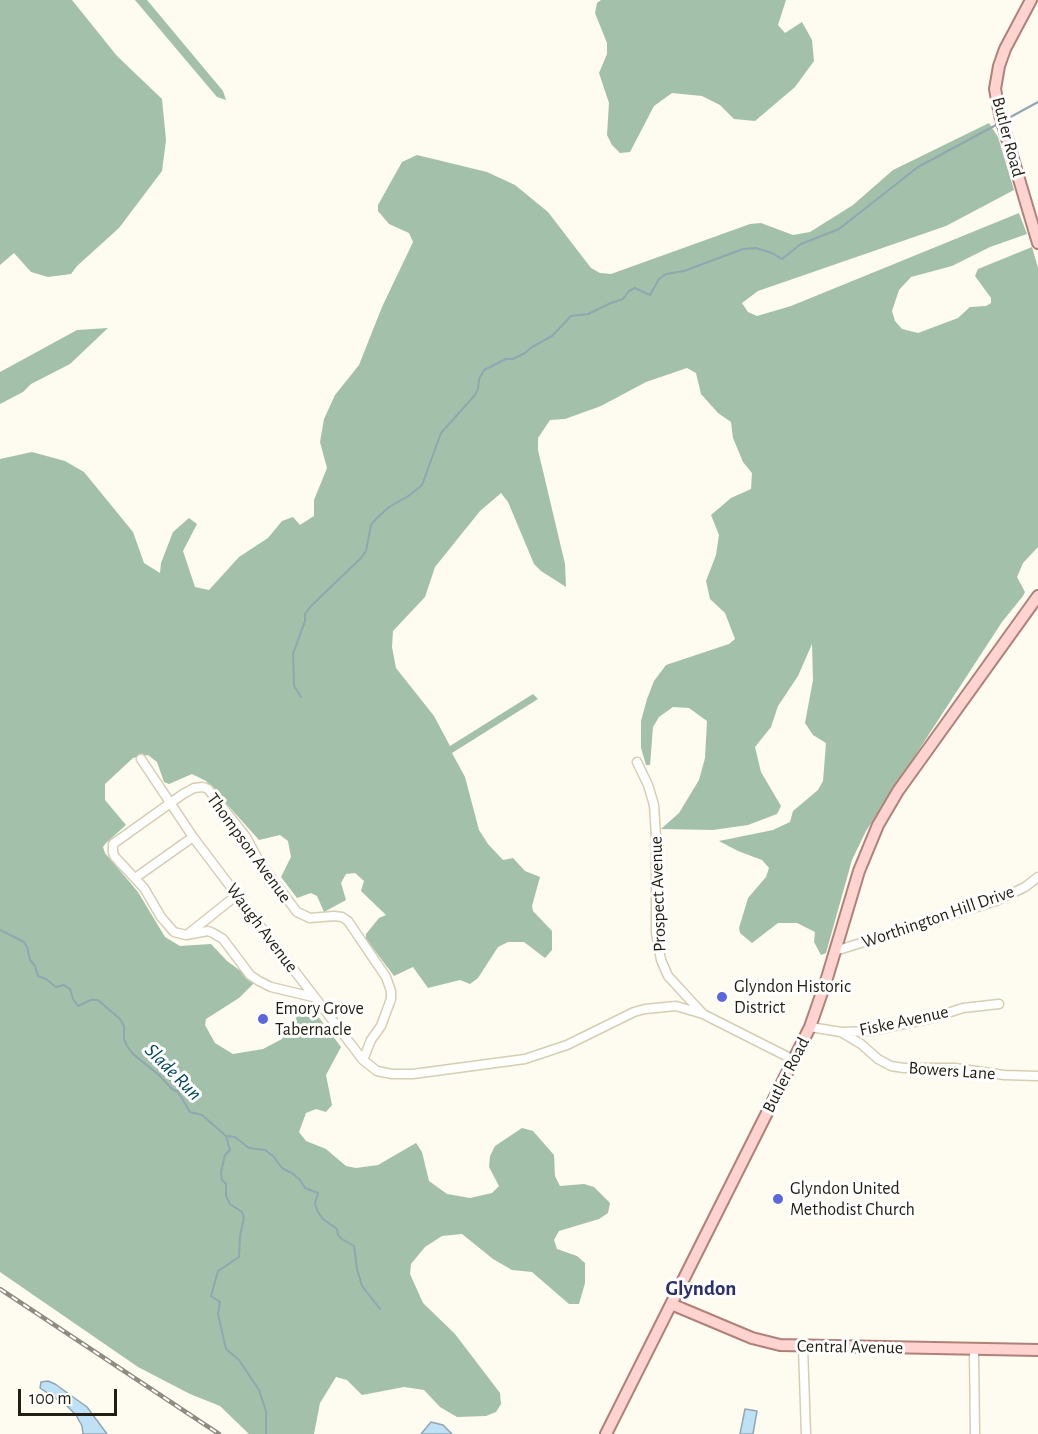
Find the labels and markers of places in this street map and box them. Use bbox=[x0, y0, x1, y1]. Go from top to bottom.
place label: Glyndon Historic District bbox=[734, 976, 851, 1018]
marker: Glyndon Historic District bbox=[715, 990, 729, 1004]
place label: Emory Grove Tabernacle bbox=[275, 998, 364, 1040]
marker: Emory Grove Tabernacle bbox=[256, 1012, 270, 1026]
place label: Glyndon United Methodist Church bbox=[790, 1178, 915, 1220]
marker: Glyndon United Methodist Church bbox=[771, 1192, 785, 1206]

